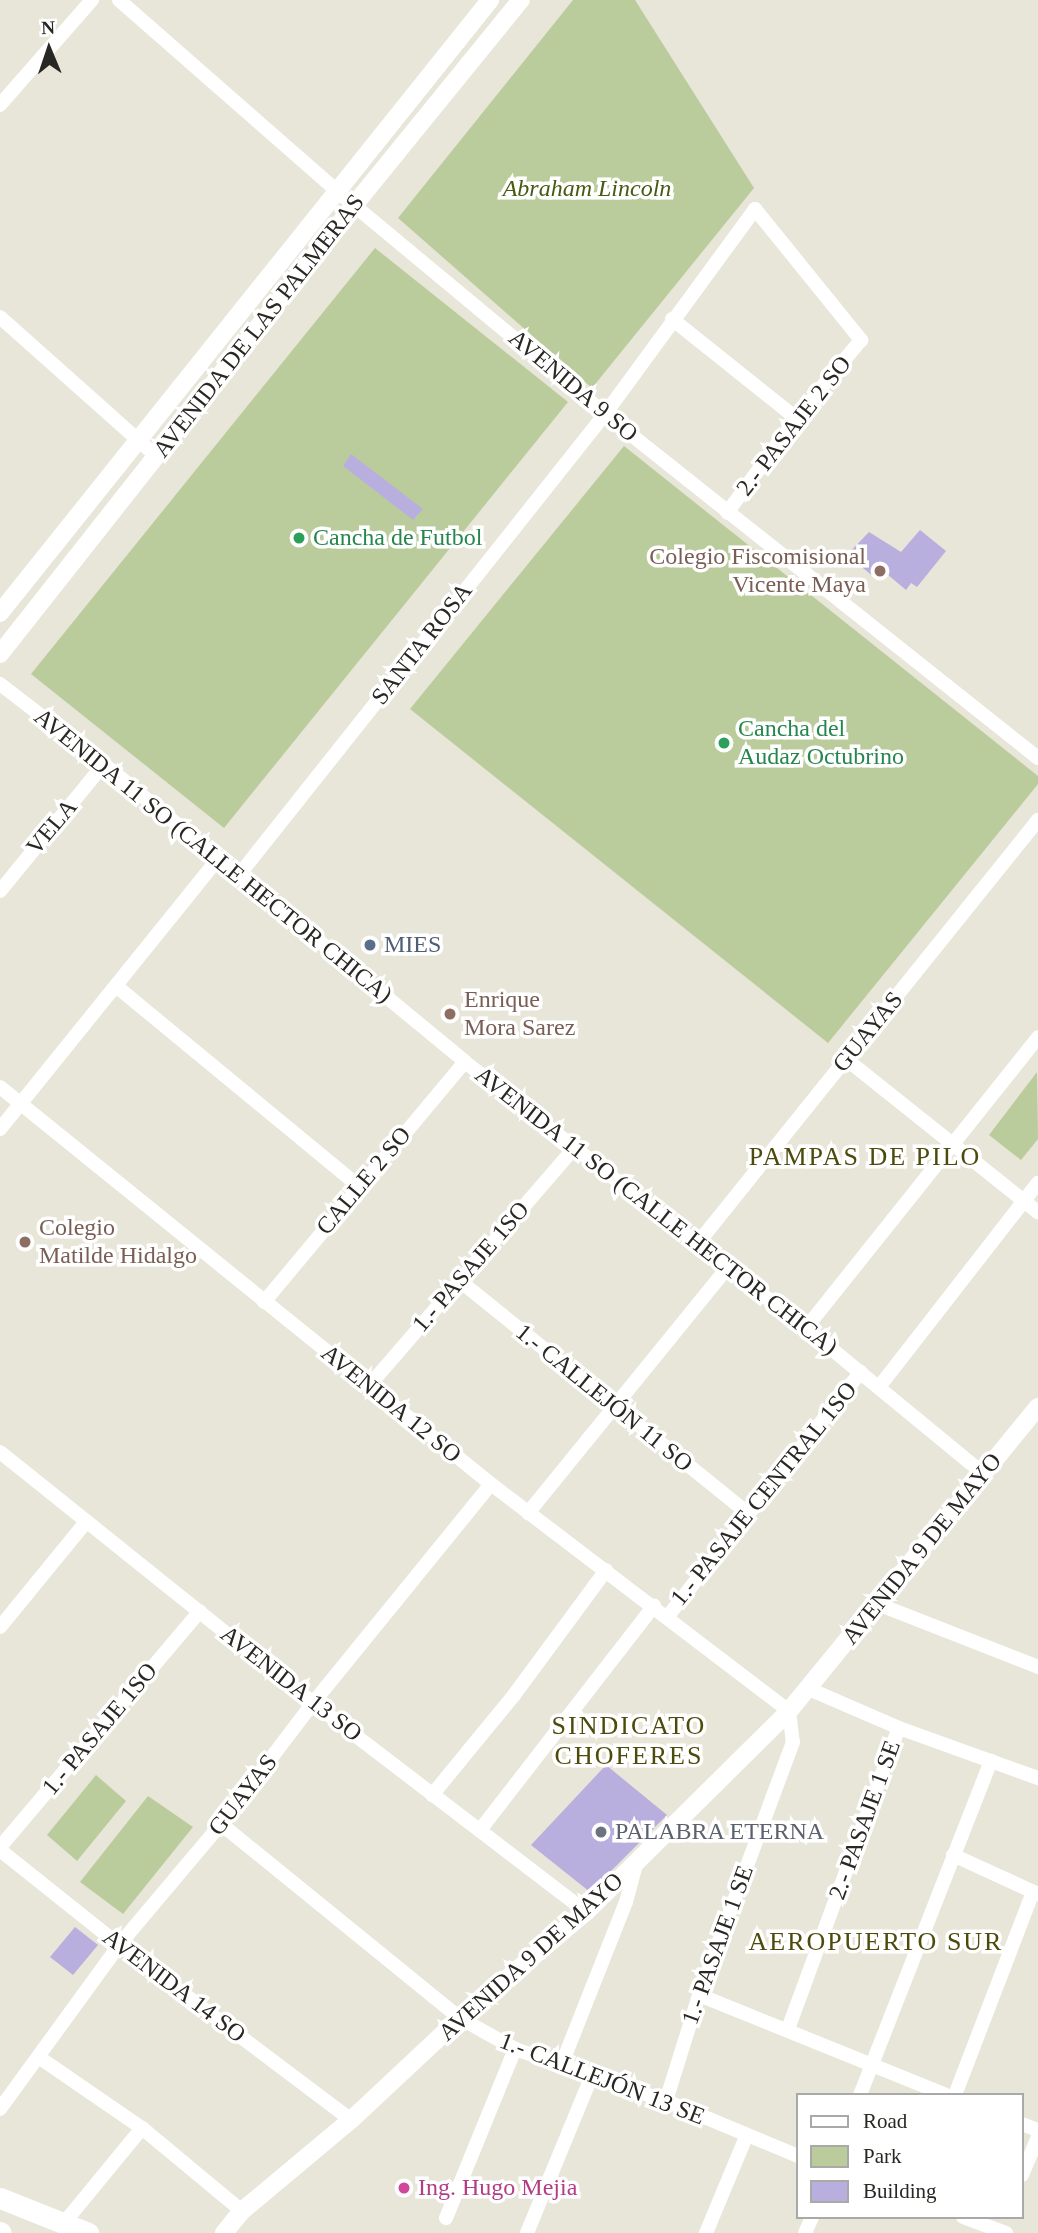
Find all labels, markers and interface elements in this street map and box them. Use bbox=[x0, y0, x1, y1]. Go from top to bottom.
north arrow bbox=[14, 14, 84, 84]
text: N bbox=[41, 17, 55, 38]
park label: Abraham Lincoln bbox=[503, 175, 671, 203]
street label: AVENIDA DE LAS PALMERAS bbox=[147, 188, 371, 464]
street label: AVENIDA 9 SO bbox=[502, 323, 644, 449]
street label: 2.- PASAJE 2 SO bbox=[730, 350, 858, 502]
place label: Cancha de Futbol bbox=[313, 524, 482, 552]
marker: Cancha de Futbol bbox=[291, 530, 307, 546]
place label: Colegio Fiscomisional Vicente Maya bbox=[649, 543, 866, 599]
marker: Colegio Fiscomisional Vicente Maya bbox=[872, 563, 888, 579]
street label: SANTA ROSA bbox=[365, 577, 479, 711]
street label: AVENIDA 11 SO (CALLE HECTOR CHICA) bbox=[28, 702, 398, 1010]
place label: Cancha del Audaz Octubrino bbox=[738, 715, 904, 771]
marker: Cancha del Audaz Octubrino bbox=[716, 735, 732, 751]
street label: VELA bbox=[20, 793, 84, 861]
place label: MIES bbox=[384, 931, 441, 959]
marker: MIES bbox=[362, 937, 378, 953]
place label: Enrique Mora Sarez bbox=[464, 986, 575, 1042]
street label: GUAYAS bbox=[827, 986, 909, 1078]
marker: Enrique Mora Sarez bbox=[442, 1006, 458, 1022]
street label: AVENIDA 11 SO (CALLE HECTOR CHICA) bbox=[468, 1060, 844, 1362]
street label: CALLE 2 SO bbox=[311, 1121, 417, 1241]
district label: PAMPAS DE PILO bbox=[750, 1141, 980, 1173]
street label: 1.- PASAJE 1SO bbox=[406, 1196, 536, 1338]
place label: Colegio Matilde Hidalgo bbox=[39, 1214, 197, 1270]
marker: Colegio Matilde Hidalgo bbox=[17, 1234, 33, 1250]
street label: 1.- CALLEJÓN 11 SO bbox=[510, 1318, 698, 1478]
street label: AVENIDA 12 SO bbox=[315, 1338, 467, 1470]
street label: 1.- PASAJE CENTRAL 1SO bbox=[665, 1376, 863, 1612]
street label: AVENIDA 9 DE MAYO bbox=[835, 1447, 1009, 1651]
street label: AVENIDA 13 SO bbox=[214, 1619, 368, 1749]
street label: 1.- PASAJE 1SO bbox=[36, 1657, 164, 1801]
district label: SINDICATO CHOFERES bbox=[553, 1710, 705, 1772]
street label: 2.- PASAJE 1 SE bbox=[823, 1737, 907, 1903]
street label: GUAYAS bbox=[202, 1749, 284, 1841]
place label: PALABRA ETERNA bbox=[615, 1818, 825, 1846]
marker: PALABRA ETERNA bbox=[593, 1824, 609, 1840]
street label: 1.- PASAJE 1 SE bbox=[676, 1862, 760, 2028]
street label: AVENIDA 9 DE MAYO bbox=[432, 1866, 630, 2048]
street label: AVENIDA 14 SO bbox=[96, 1922, 252, 2050]
district label: AEROPUERTO SUR bbox=[750, 1926, 1002, 1958]
street label: 1.- CALLEJÓN 13 SE bbox=[495, 2027, 709, 2131]
legend bbox=[796, 2093, 1024, 2219]
text: Road bbox=[863, 2109, 907, 2133]
text: Park bbox=[863, 2144, 902, 2168]
place label: Ing. Hugo Mejia bbox=[418, 2174, 577, 2202]
text: Building bbox=[863, 2179, 937, 2203]
marker: Ing. Hugo Mejia bbox=[396, 2180, 412, 2196]

